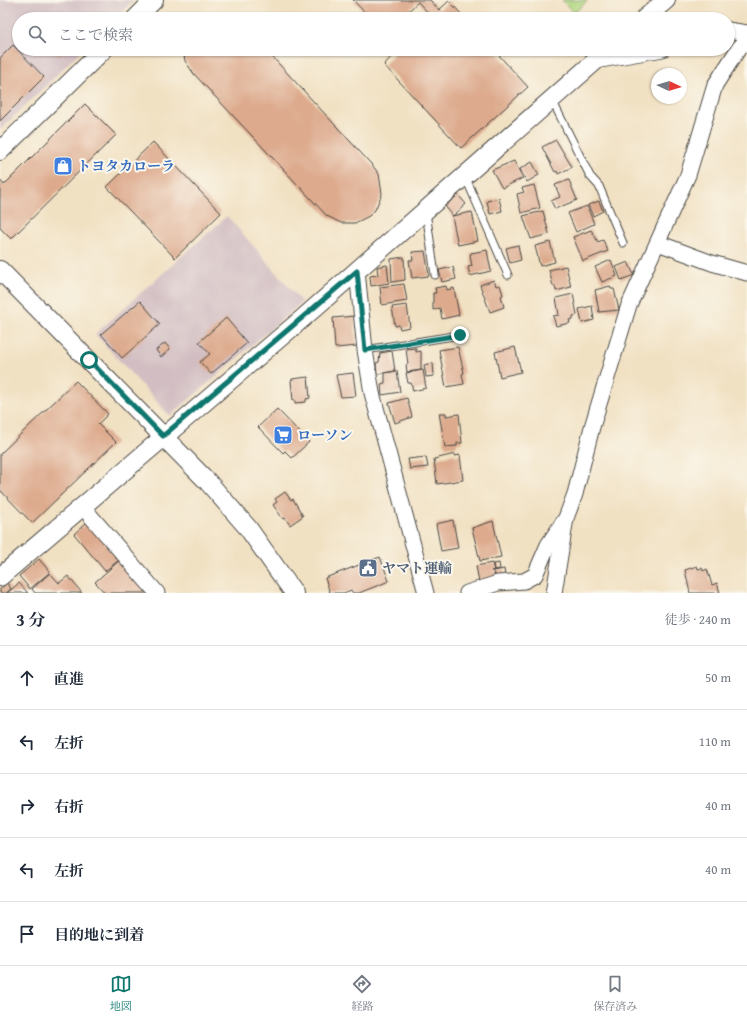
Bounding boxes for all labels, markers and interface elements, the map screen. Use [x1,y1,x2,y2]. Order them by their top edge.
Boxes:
search box [12,12,735,56]
icon: search [26,23,48,45]
text: ここで検索 [58,24,133,45]
north arrow [651,68,687,104]
shop icon: トヨタカローラ [52,155,74,177]
place label: トヨタカローラ [77,156,175,176]
route end [451,326,469,344]
route start [80,351,98,369]
supermarket icon: ローソン [272,424,294,446]
place label: ローソン [297,425,352,445]
public building icon: ヤマト運輸 [357,557,379,579]
place label: ヤマト運輸 [382,558,452,578]
text: 3 分 [16,607,46,632]
text: 徒歩 · 240 m [665,610,731,629]
icon: ahead [16,667,38,689]
text: 直進 [54,668,84,689]
text: 50 m [705,668,731,687]
icon: left [16,731,38,753]
text: 左折 [54,732,84,753]
text: 110 m [699,732,731,751]
icon: right [16,795,38,817]
text: 右折 [54,796,84,817]
text: 40 m [705,796,731,815]
icon: left [16,859,38,881]
text: 左折 [54,860,84,881]
text: 40 m [705,860,731,879]
icon: arrive [16,923,38,945]
text: 目的地に到着 [54,924,144,945]
tab: 地図 [110,973,132,1014]
tab: 経路 [351,973,373,1014]
tab: 保存済み [593,973,637,1014]

